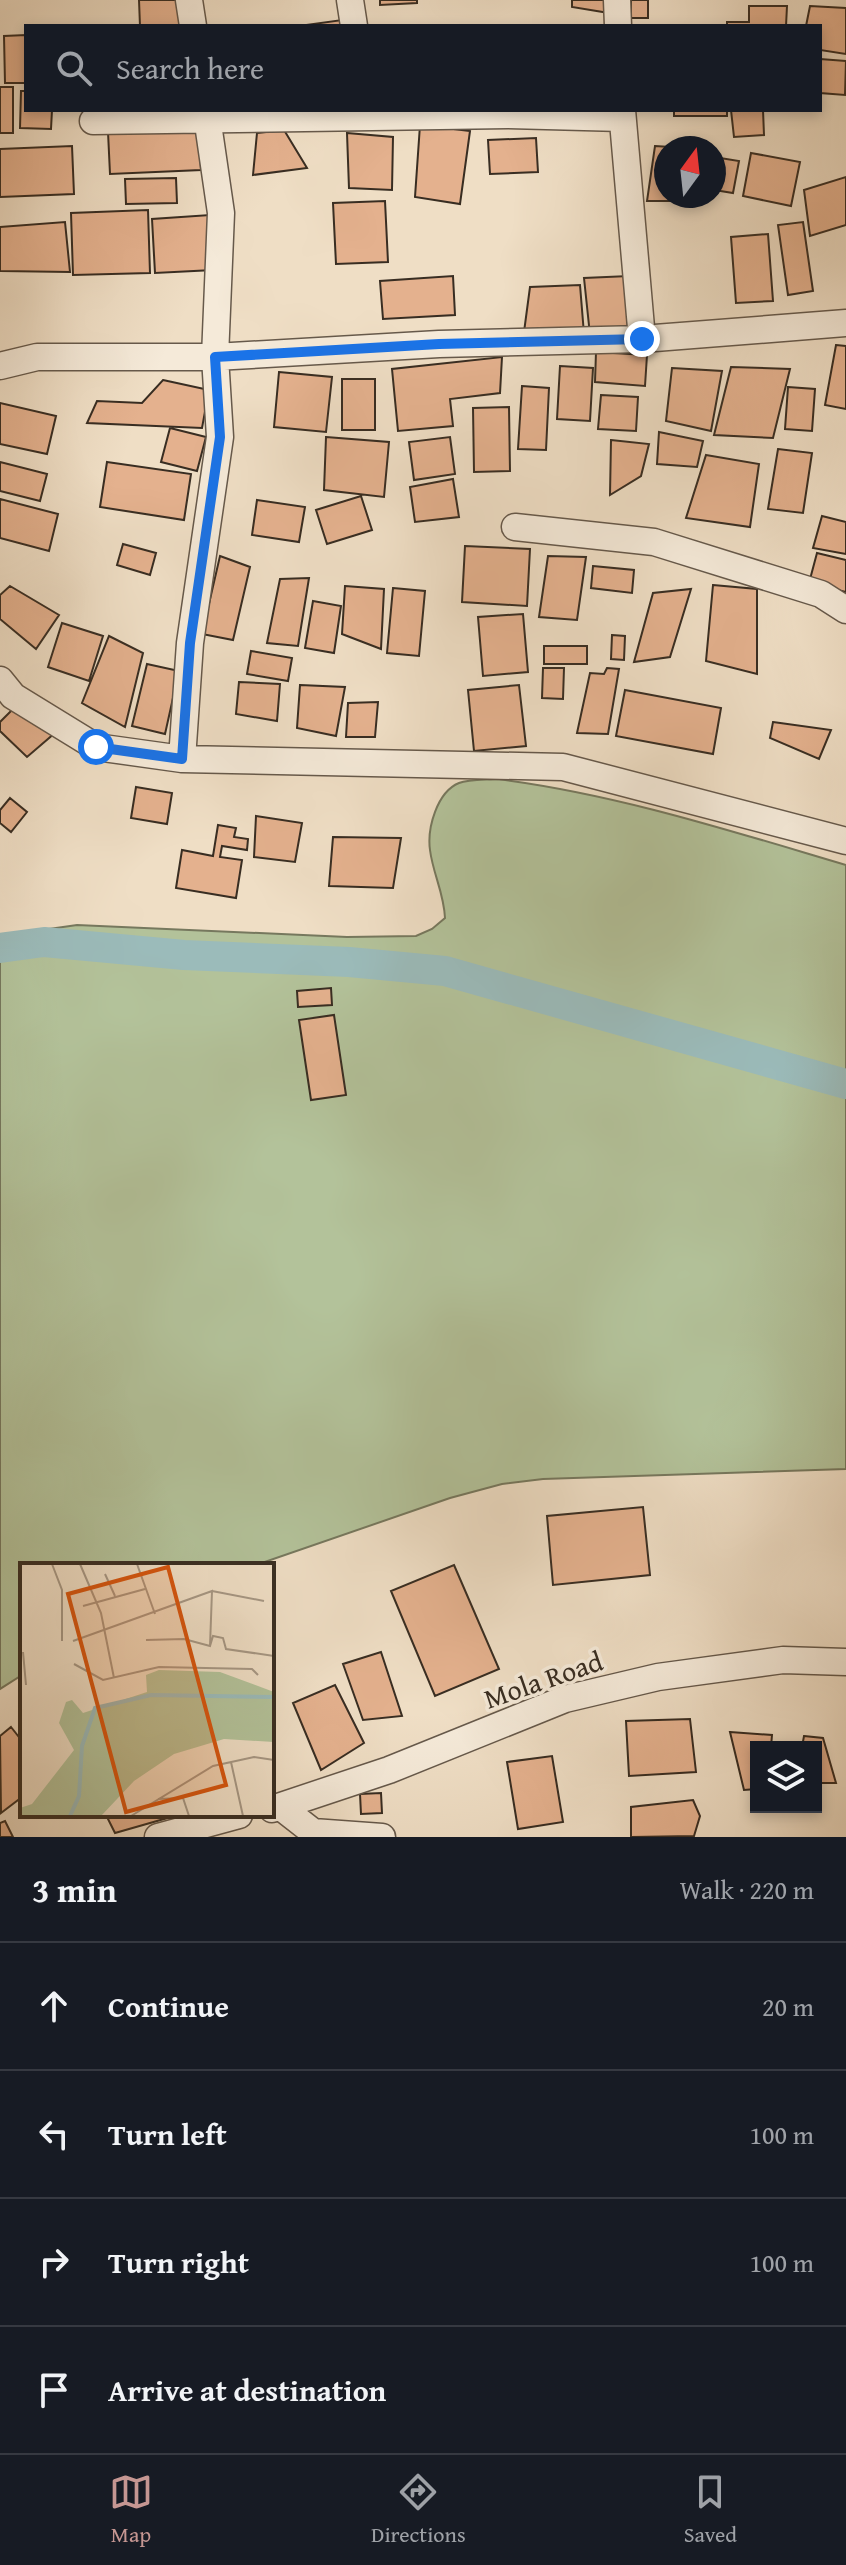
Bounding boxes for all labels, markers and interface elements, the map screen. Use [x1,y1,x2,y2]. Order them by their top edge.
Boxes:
search box [24,24,822,112]
icon: search [52,46,96,90]
text: Search here [116,46,264,90]
north arrow [654,136,726,208]
route end [624,321,660,357]
route start [78,729,114,765]
inset map [20,1563,274,1817]
street label: Mola Road [478,1640,608,1718]
map controls [750,1741,822,1813]
button: layers [750,1741,822,1813]
text: 3 min [32,1865,117,1914]
text: Walk · 220 m [680,1870,814,1909]
icon: ahead [32,1984,76,2028]
text: Continue [108,1984,229,2028]
text: 20 m [762,1987,814,2026]
icon: left [32,2112,76,2156]
text: Turn left [108,2112,227,2156]
text: 100 m [749,2115,814,2154]
icon: right [32,2240,76,2284]
text: Turn right [108,2240,249,2284]
text: 100 m [749,2243,814,2282]
icon: arrive [32,2368,76,2412]
text: Arrive at destination [108,2368,386,2412]
tab: Map [109,2470,153,2550]
tab: Directions [371,2470,466,2550]
tab: Saved [684,2470,737,2550]

